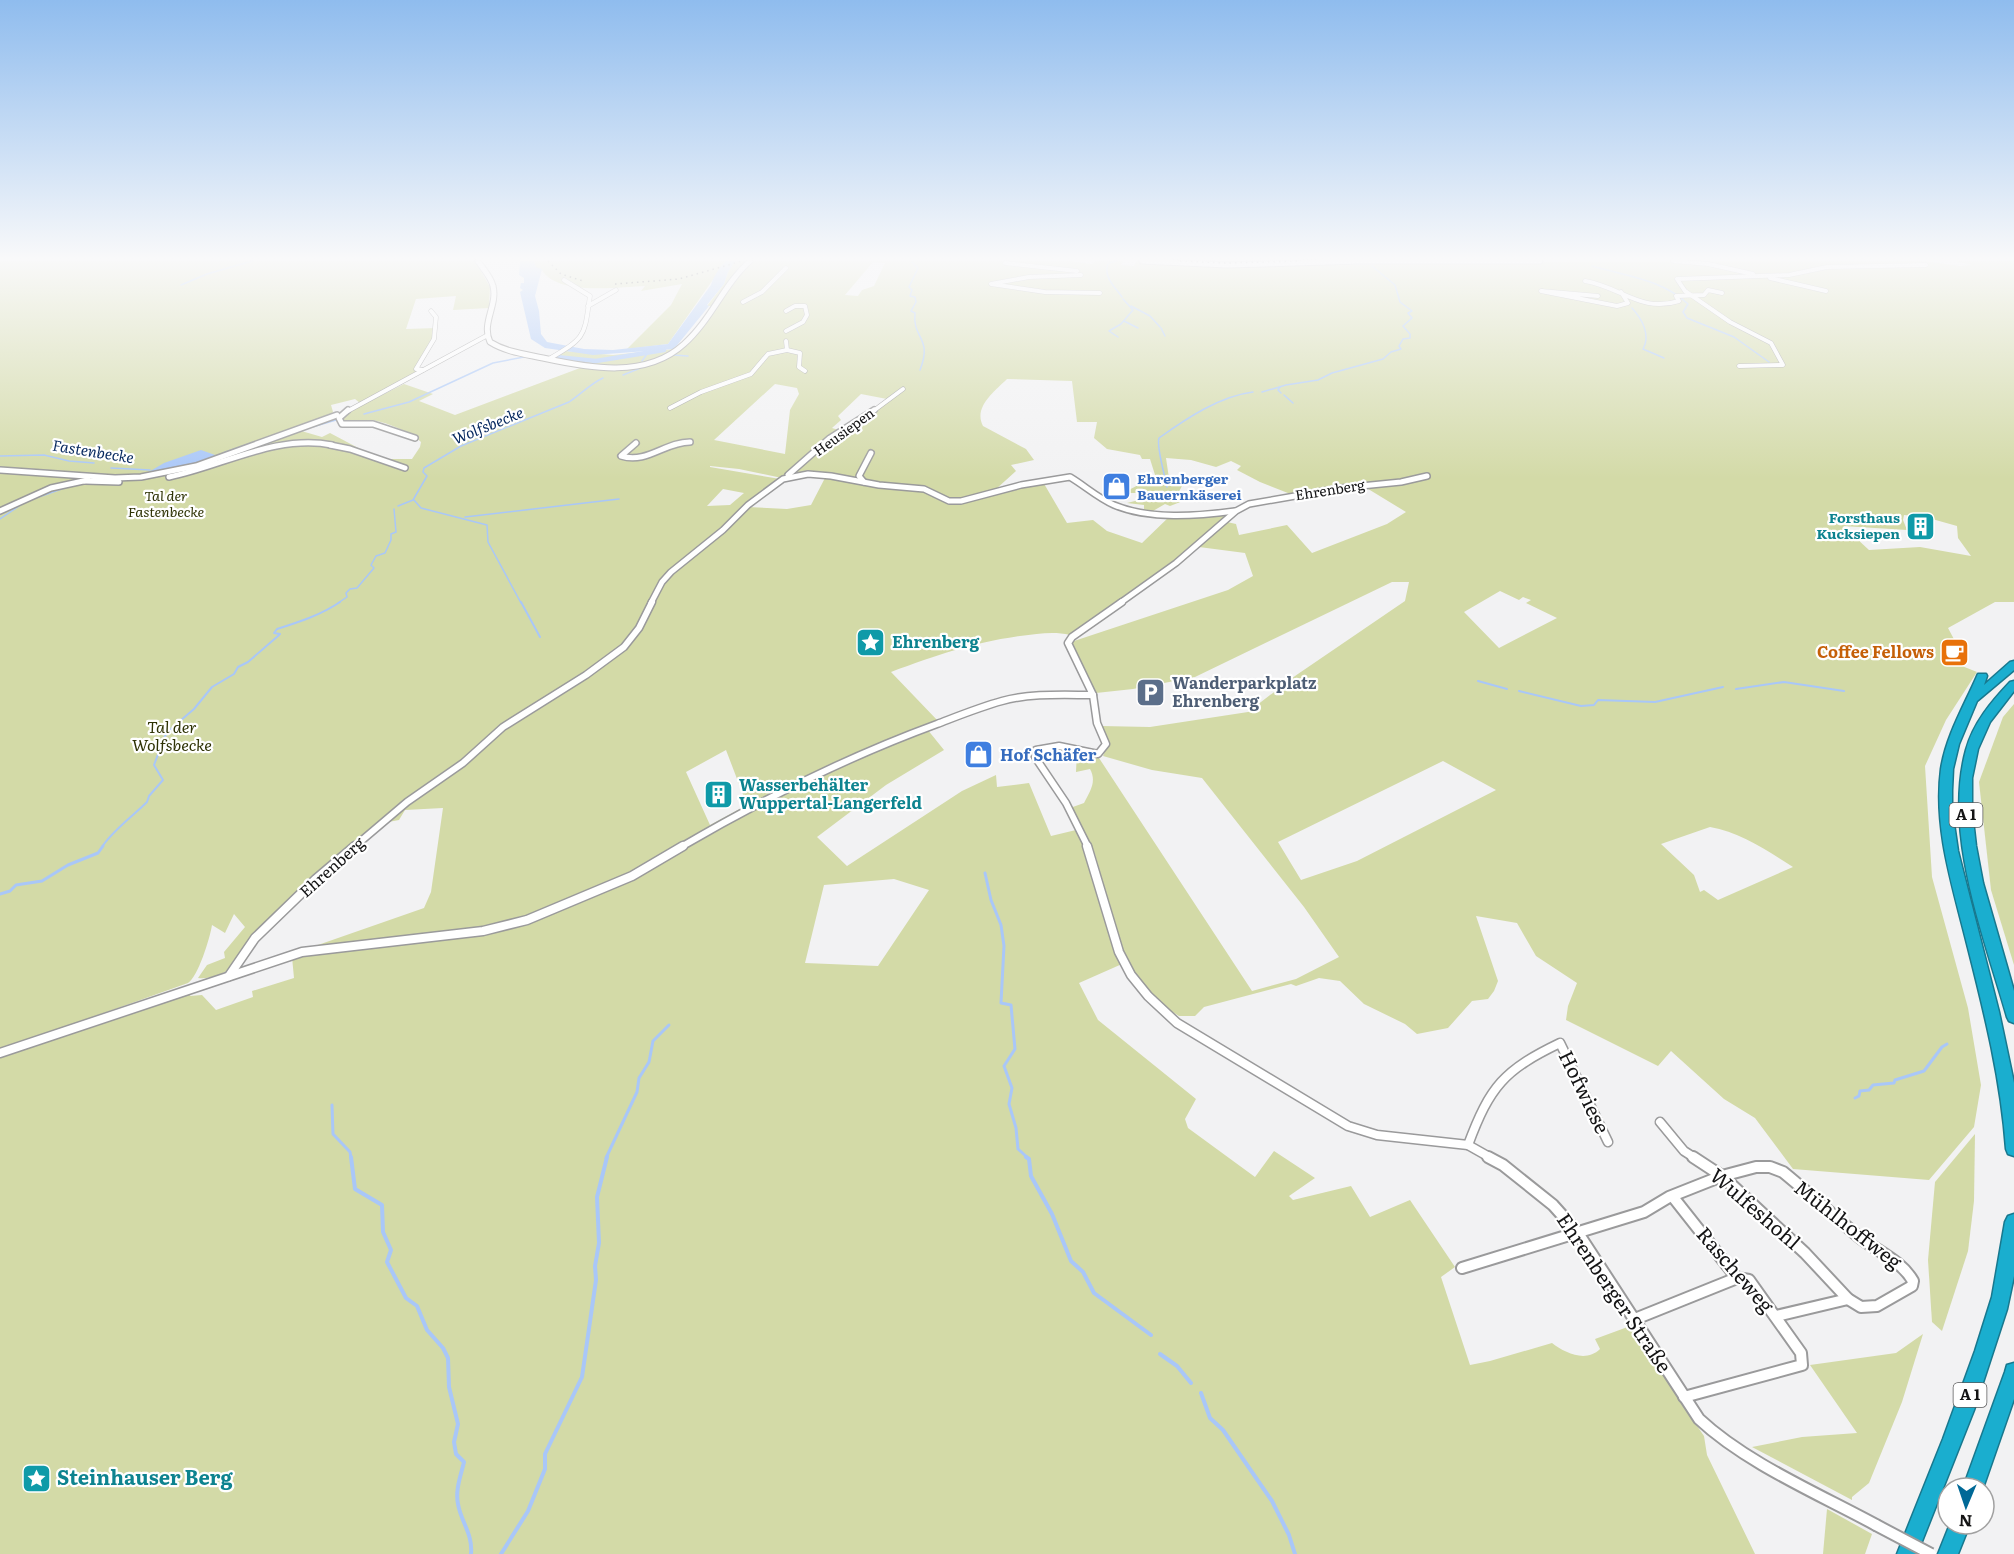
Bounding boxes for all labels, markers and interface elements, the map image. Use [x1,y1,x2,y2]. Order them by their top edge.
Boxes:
water label: Wolfsbecke [448,400,527,449]
street label: Heusiepen [809,402,878,460]
water label: Fastenbecke [51,433,136,468]
place label: Ehrenberger Bauernkäserei [1137,468,1242,504]
shop icon: Ehrenberger Bauernkäserei [1100,471,1132,503]
street label: Ehrenberg [1293,474,1366,504]
park label: Tal der Fastenbecke [128,485,205,521]
place label: Forsthaus Kucksiepen [1817,507,1900,543]
building icon: Forsthaus Kucksiepen [1905,510,1937,542]
place icon: Ehrenberg [855,626,887,658]
place label: Ehrenberg [892,629,980,653]
cafe icon: Coffee Fellows [1939,636,1971,668]
place label: Coffee Fellows [1817,639,1934,663]
place label: Wanderparkplatz Ehrenberg [1172,670,1317,712]
parking icon: Wanderparkplatz Ehrenberg [1135,676,1167,708]
park label: Tal der Wolfsbecke [132,714,212,756]
shop icon: Hof Schäfer [963,739,995,771]
place label: Hof Schäfer [1000,742,1097,766]
place label: Wasserbehälter Wuppertal-Langerfeld [739,772,922,814]
building icon: Wasserbehälter Wuppertal-Langerfeld [702,778,734,810]
road number: A 1 [1950,803,1982,827]
street label: Ehrenberg [293,830,369,902]
street label: Hofwiese [1553,1044,1619,1138]
street label: Wulfeshohl [1704,1160,1808,1256]
street label: Mühlhoffweg [1789,1172,1910,1276]
street label: Ehrenberger Straße [1551,1206,1681,1378]
street label: Rascheweg [1691,1219,1783,1319]
road number: A 1 [1954,1383,1986,1407]
place label: Steinhauser Berg [57,1461,233,1491]
place icon: Steinhauser Berg [20,1462,52,1494]
north arrow [1936,1476,1996,1536]
text: N [1958,1510,1973,1534]

